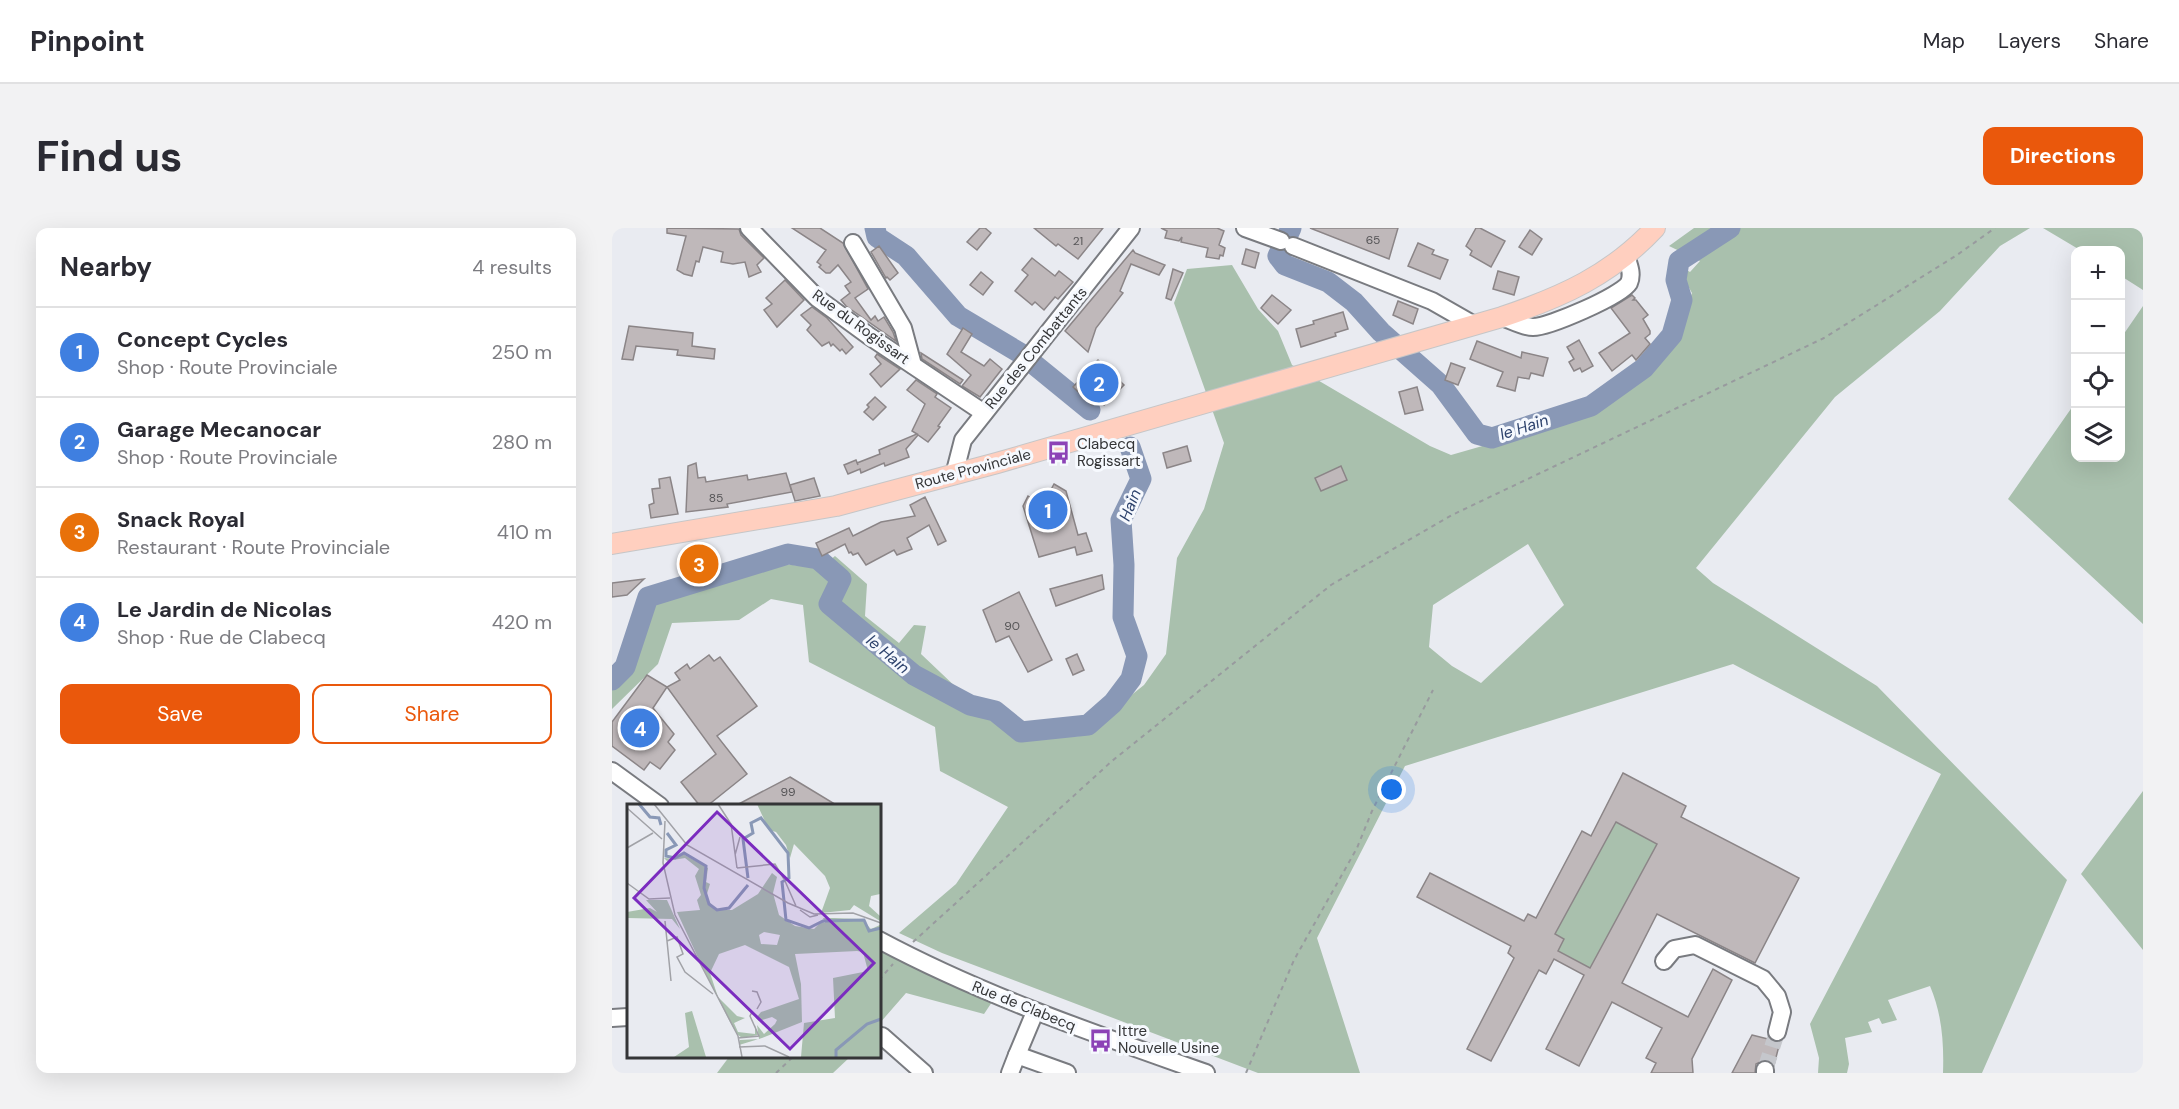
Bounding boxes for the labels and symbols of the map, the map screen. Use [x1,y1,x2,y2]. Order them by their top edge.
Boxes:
house number: 65 [1366,232,1380,248]
house number: 21 [1073,233,1083,249]
street label: Rue des Combattants [980,283,1092,413]
street label: Rue du Rogissart [808,285,914,369]
pin: 2 [1080,360,1118,406]
water label: le Hain [1497,409,1551,445]
place label: Clabecq Rogissart [1077,434,1141,471]
bus stop icon: Clabecq Rogissart [1046,440,1072,466]
street label: Route Provinciale [913,444,1033,494]
water label: Hain [1114,486,1146,524]
pin: 1 [1028,488,1068,532]
house number: 85 [709,490,723,506]
pin: 3 [680,542,718,586]
house number: 90 [1004,618,1020,634]
water label: le Hain [862,630,914,678]
pin: 4 [621,706,660,750]
your location [1377,775,1406,804]
house number: 99 [780,784,796,800]
inset map [627,804,880,1058]
street label: Rue de Clabecq [969,976,1079,1036]
place label: Ittre Nouvelle Usine [1118,1021,1219,1058]
bus stop icon: Ittre Nouvelle Usine [1087,1027,1113,1053]

